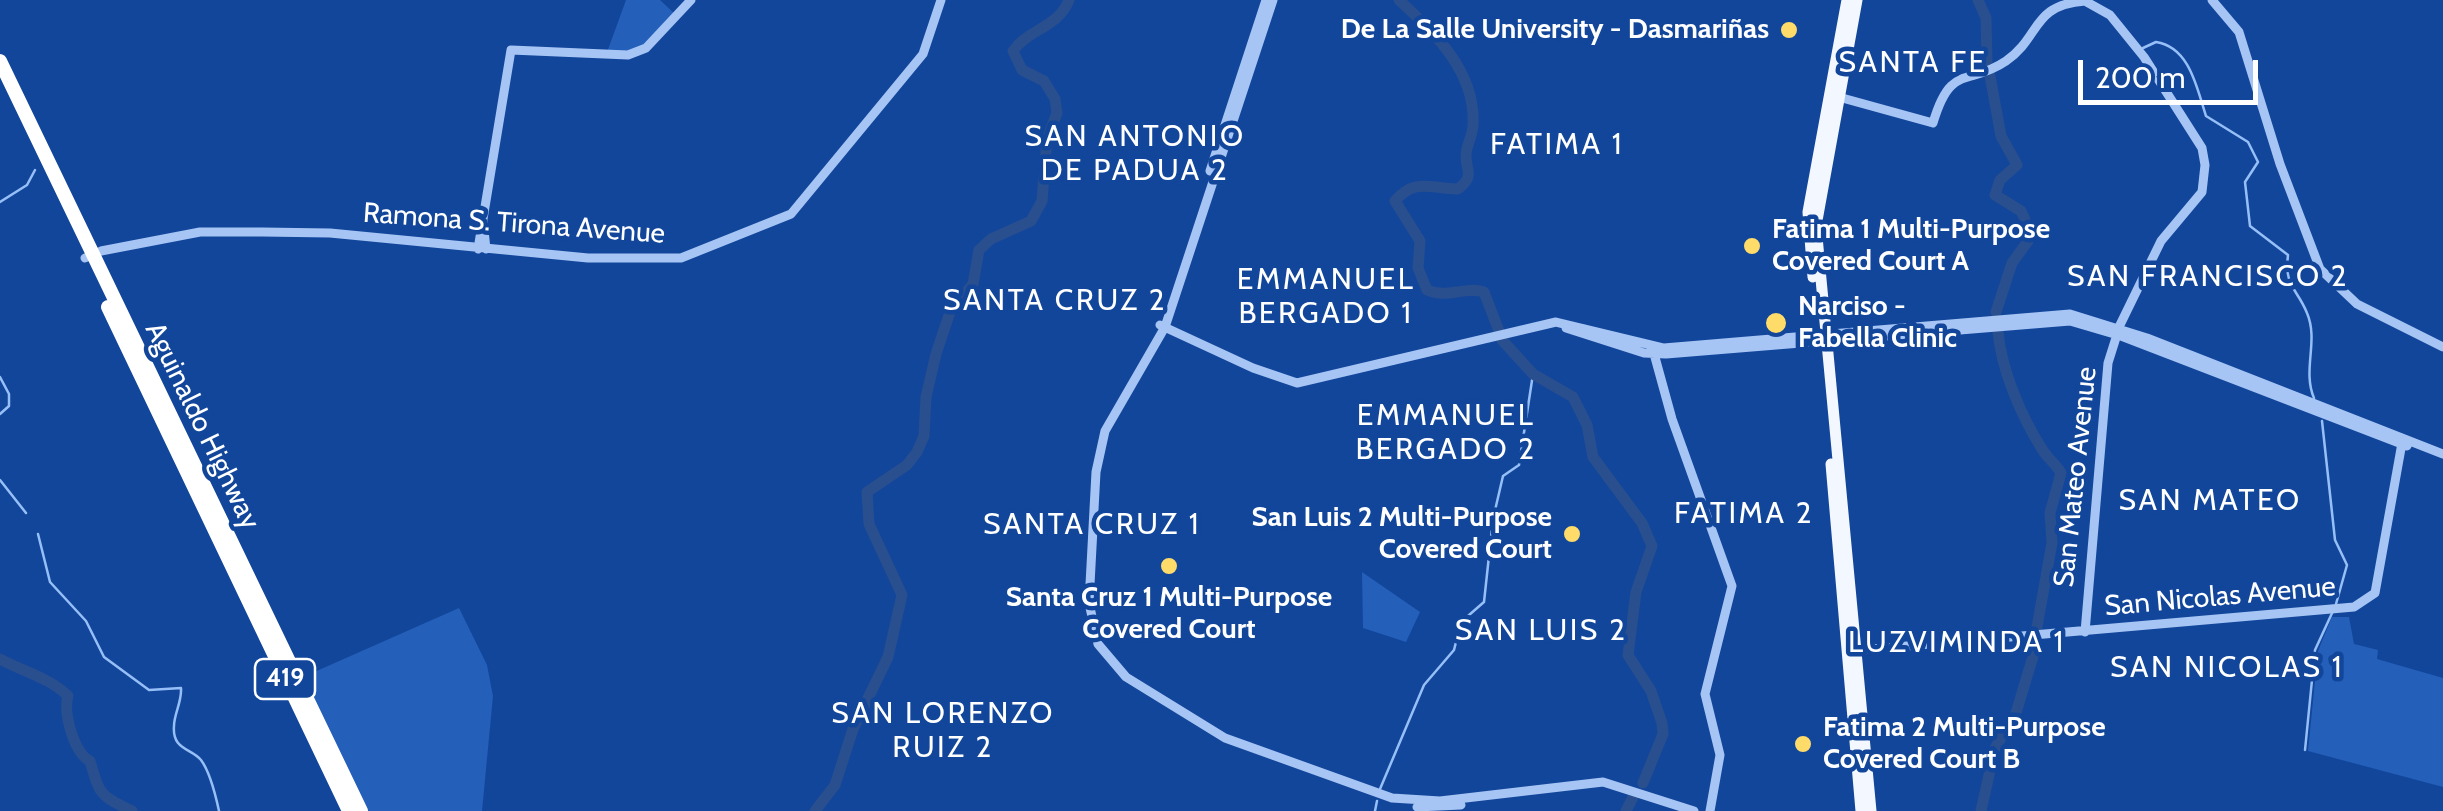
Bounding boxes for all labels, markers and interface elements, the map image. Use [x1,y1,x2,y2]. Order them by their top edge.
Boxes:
place label: De La Salle University - Dasmariñas [1341,13,1769,47]
marker: De La Salle University - Dasmariñas [1778,19,1800,41]
scale bar [2083,40,2263,102]
district label: SANTA FE [1838,45,1988,81]
text: 200 m [2095,59,2186,96]
district label: SAN ANTONIO DE PADUA 2 [1024,119,1246,190]
district label: FATIMA 1 [1490,127,1624,163]
street label: Ramona S. Tirona Avenue [362,197,666,251]
place label: Fatima 1 Multi-Purpose Covered Court A [1772,213,2050,279]
marker: Fatima 1 Multi-Purpose Covered Court A [1741,235,1763,257]
district label: SAN FRANCISCO 2 [2067,259,2349,295]
district label: EMMANUEL BERGADO 1 [1237,262,1415,332]
district label: SANTA CRUZ 2 [943,283,1167,319]
place label: Narciso - Fabella Clinic [1798,290,1957,356]
marker: Narciso - Fabella Clinic [1763,310,1789,336]
street label: Aguinaldo Highway [137,317,267,535]
street label: San Mateo Avenue [2048,365,2104,589]
district label: EMMANUEL BERGADO 2 [1355,398,1537,468]
district label: SAN MATEO [2119,483,2301,519]
district label: FATIMA 2 [1674,496,1814,532]
place label: San Luis 2 Multi-Purpose Covered Court [1252,501,1552,567]
district label: SANTA CRUZ 1 [983,507,1201,543]
marker: San Luis 2 Multi-Purpose Covered Court [1561,523,1583,545]
marker: Santa Cruz 1 Multi-Purpose Covered Court [1158,555,1180,577]
street label: San Nicolas Avenue [2103,570,2337,624]
place label: Santa Cruz 1 Multi-Purpose Covered Court [1006,581,1332,647]
district label: SAN LUIS 2 [1455,613,1627,649]
district label: LUZVIMINDA 1 [1848,625,2066,661]
district label: SAN NICOLAS 1 [2110,650,2344,686]
road number: 419 [255,659,315,699]
district label: SAN LORENZO RUIZ 2 [831,696,1055,766]
place label: Fatima 2 Multi-Purpose Covered Court B [1823,711,2106,777]
marker: Fatima 2 Multi-Purpose Covered Court B [1792,733,1814,755]

